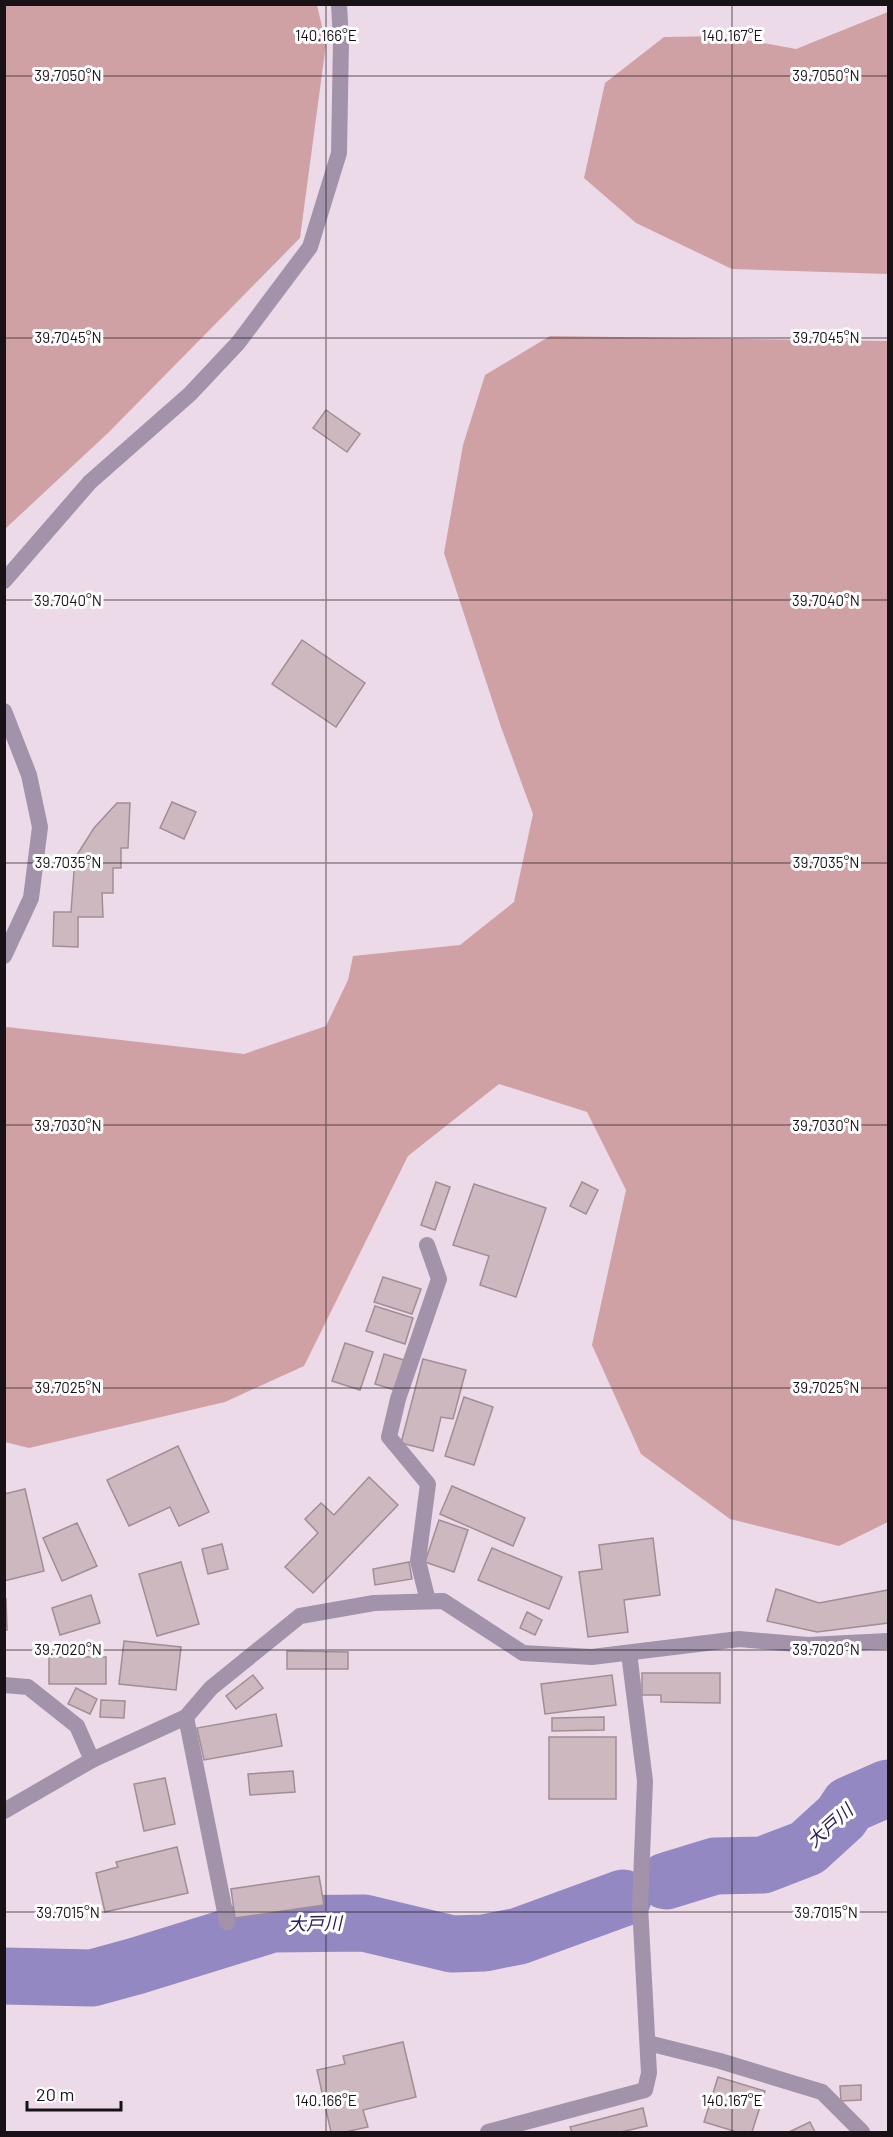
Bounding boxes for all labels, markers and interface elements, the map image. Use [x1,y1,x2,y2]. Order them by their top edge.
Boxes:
text: 140.166°E [295,26,357,44]
text: 140.167°E [701,26,763,44]
text: 39.7050°N [34,66,102,84]
text: 39.7050°N [792,66,860,84]
text: 39.7045°N [34,328,102,346]
text: 39.7045°N [792,328,860,346]
text: 39.7040°N [34,591,102,609]
text: 39.7040°N [792,591,860,609]
text: 39.7035°N [35,853,101,871]
text: 39.7035°N [793,853,859,871]
text: 39.7030°N [34,1116,102,1134]
text: 39.7030°N [792,1116,860,1134]
text: 39.7025°N [35,1378,101,1396]
text: 39.7025°N [793,1378,859,1396]
text: 39.7020°N [34,1640,102,1658]
text: 39.7020°N [792,1640,860,1658]
water label: 大戸川 [802,1798,858,1851]
text: 39.7015°N [36,1903,100,1921]
text: 39.7015°N [794,1903,858,1921]
water label: 大戸川 [288,1911,344,1934]
scale bar [27,2074,122,2112]
text: 20 m [36,2083,74,2105]
text: 140.166°E [295,2091,357,2109]
text: 140.167°E [701,2091,763,2109]

